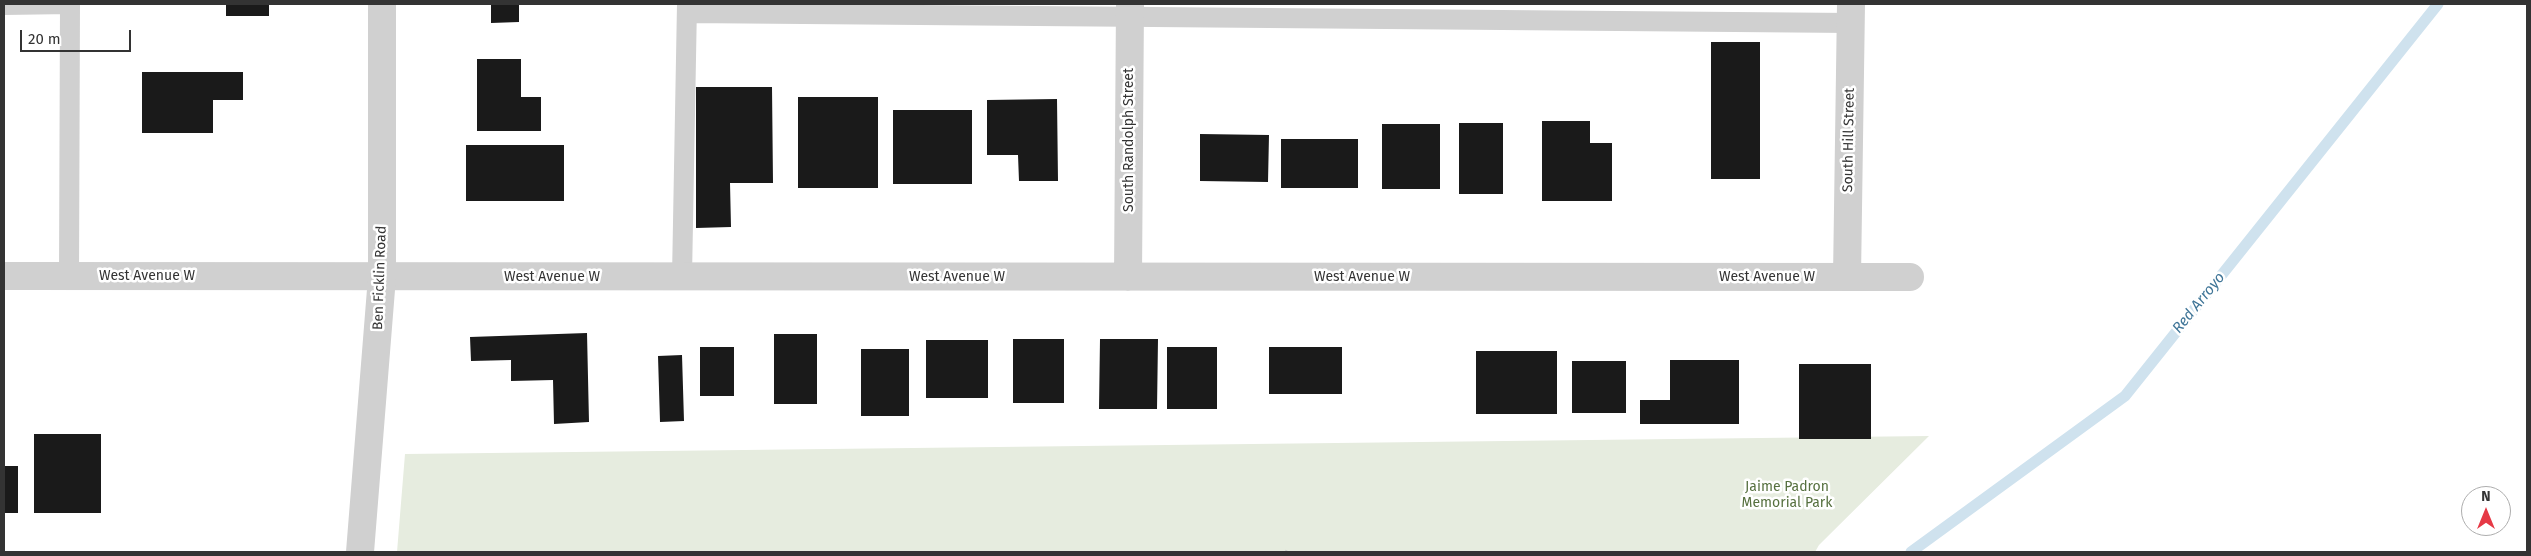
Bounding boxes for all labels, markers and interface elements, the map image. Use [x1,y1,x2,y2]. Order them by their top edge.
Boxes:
scale bar [22,20,134,52]
text: 20 m [28,30,61,48]
street label: South Randolph Street [1121,68,1137,212]
street label: South Hill Street [1840,88,1858,192]
street label: Ben Ficklin Road [370,225,390,331]
street label: West Avenue W [99,268,195,284]
street label: West Avenue W [504,269,600,285]
street label: West Avenue W [909,269,1005,285]
street label: West Avenue W [1314,269,1410,285]
street label: West Avenue W [1719,269,1815,285]
water label: Red Arroyo [2169,269,2229,337]
park label: Jaime Padron Memorial Park [1742,479,1832,512]
north arrow [2461,486,2511,536]
text: N [2481,488,2491,505]

